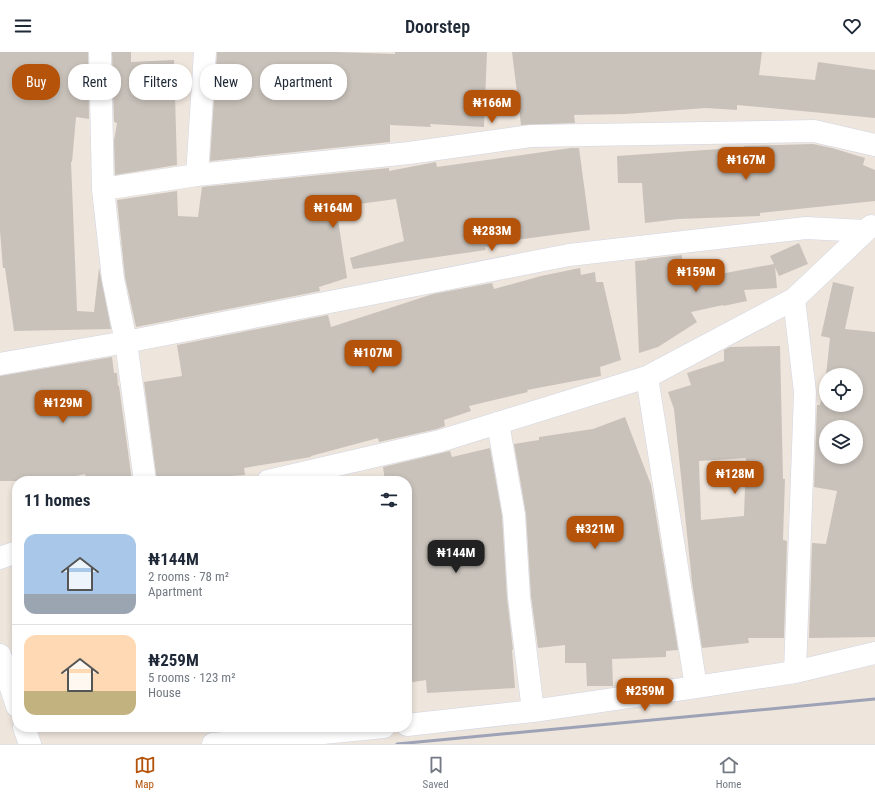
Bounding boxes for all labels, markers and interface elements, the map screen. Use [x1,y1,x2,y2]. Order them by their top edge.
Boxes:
icon: menu [12,15,34,37]
icon: heart [841,15,863,37]
text: Doorstep [405,16,470,37]
chip: Buy [12,64,60,100]
chip: Rent [68,64,121,100]
chip: Filters [129,64,192,100]
chip: New [200,64,252,100]
chip: Apartment [260,64,347,100]
pin: ₦166M [464,90,520,124]
text: ₦166M [473,95,511,110]
pin: ₦167M [718,147,774,181]
text: ₦167M [727,152,765,167]
pin: ₦164M [305,195,361,229]
text: ₦164M [314,200,352,215]
pin: ₦283M [464,218,520,252]
text: ₦283M [473,223,511,238]
pin: ₦159M [668,259,724,293]
text: ₦159M [677,264,715,279]
pin: ₦107M [345,340,401,374]
text: ₦107M [354,345,392,360]
map controls [819,368,863,464]
button: locate [819,368,863,412]
pin: ₦129M [35,390,91,424]
text: ₦129M [44,395,82,410]
button: layers [819,420,863,464]
pin: ₦128M [707,461,763,495]
text: ₦128M [716,466,754,481]
icon: filters [378,489,400,511]
text: 11 homes [24,490,90,510]
pin: ₦321M [567,516,623,550]
text: ₦321M [576,521,614,536]
pin: ₦144M [428,540,484,574]
text: ₦144M [437,545,475,560]
text: ₦144M [148,549,199,569]
icon: home [56,550,104,598]
text: 2 rooms · 78 m² [148,569,229,584]
text: Apartment [148,584,202,599]
text: ₦259M [148,650,199,670]
icon: home [56,651,104,699]
text: 5 rooms · 123 m² [148,670,235,685]
pin: ₦259M [617,678,673,712]
text: ₦259M [626,683,664,698]
text: House [148,685,181,700]
tab: Map [134,754,156,791]
tab: Saved [423,754,449,791]
tab: Home [716,754,741,791]

